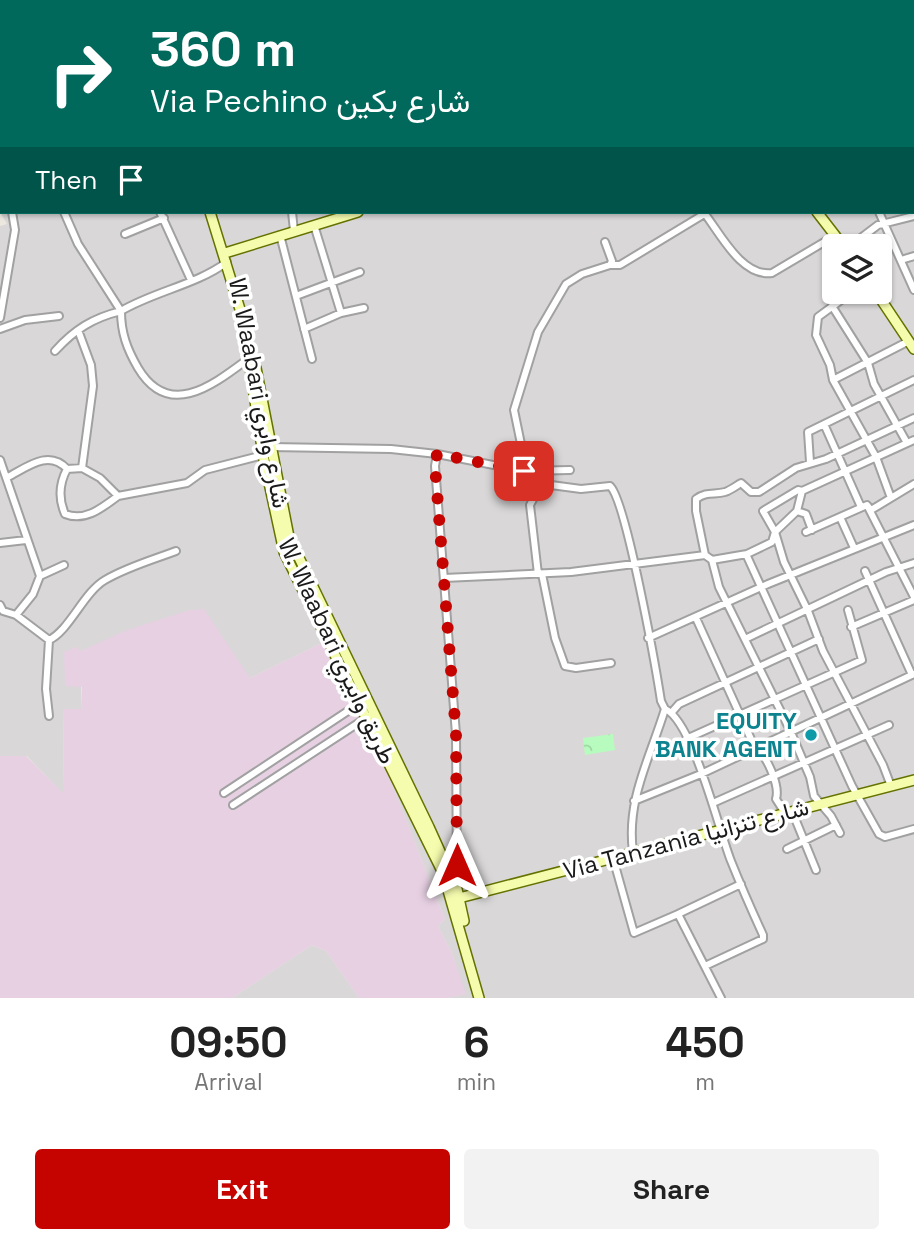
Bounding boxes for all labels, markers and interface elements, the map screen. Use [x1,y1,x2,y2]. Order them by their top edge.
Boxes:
text: 360 m [150,18,296,80]
icon: right [35,28,126,119]
text: Via Pechino شارع بكين [150,81,470,121]
icon: arrive [112,161,150,199]
text: Then [35,163,98,197]
map controls [822,234,892,304]
button: layers [822,234,892,304]
street label: W. Waabari شارع وابري [218,275,297,511]
pin [494,441,554,501]
icon: arrive [505,452,543,490]
street label: W. Waabari طريق وابيري [268,533,403,771]
place label: EQUITY BANK AGENT [655,705,797,764]
marker: EQUITY BANK AGENT [803,727,819,743]
street label: Via Tanzania شارع تنزانيا [560,791,812,887]
position arrow [420,828,494,902]
text: 09:50 [169,1016,287,1069]
text: 6 [463,1016,489,1069]
text: 450 [666,1016,745,1069]
text: Arrival [194,1067,263,1097]
text: min [457,1067,496,1097]
text: m [695,1067,715,1097]
button: Exit [35,1149,450,1229]
button: Share [464,1149,879,1229]

